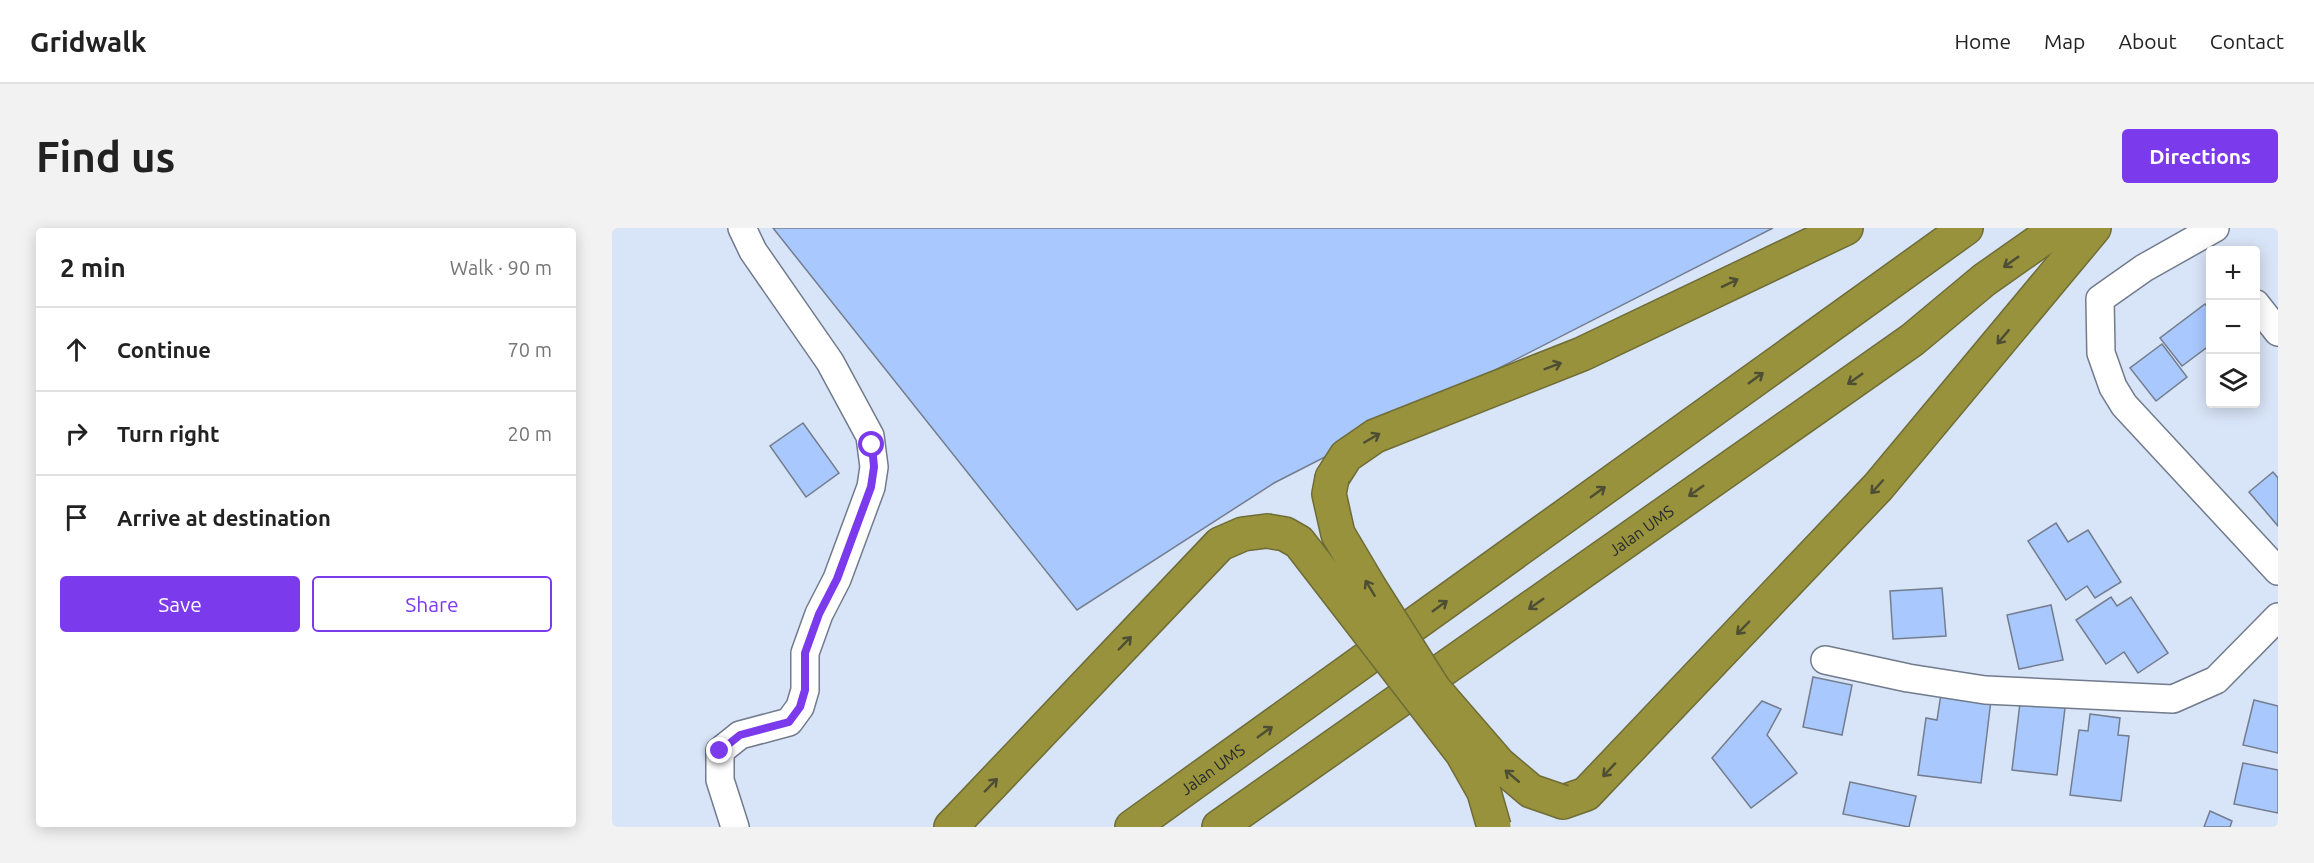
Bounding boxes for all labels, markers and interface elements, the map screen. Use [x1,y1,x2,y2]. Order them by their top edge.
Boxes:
text: Gridwalk [30,26,147,57]
text: Home [1954,29,2011,53]
text: Map [2044,29,2085,53]
text: About [2118,29,2177,53]
text: Contact [2210,29,2284,53]
button: Directions [2122,129,2278,183]
text: Find us [36,133,175,180]
map controls [2206,246,2260,408]
button: + [2206,246,2260,300]
text: 2 min [60,253,126,282]
text: Walk · 90 m [450,256,552,279]
one-way arrow [2003,256,2019,268]
one-way arrow [1721,277,1739,289]
button: − [2206,300,2260,354]
one-way arrow [1996,329,2009,345]
icon: ahead [60,333,93,366]
text: Continue [117,337,211,362]
text: 70 m [508,338,552,361]
button: layers [2206,354,2260,408]
one-way arrow [1543,360,1562,371]
one-way arrow [1748,371,1764,384]
one-way arrow [1848,373,1864,385]
icon: right [60,417,93,450]
text: Turn right [117,421,219,446]
text: 20 m [508,422,552,445]
route start [858,431,884,457]
one-way arrow [1364,432,1381,444]
one-way arrow [1871,479,1885,494]
one-way arrow [1590,485,1606,498]
one-way arrow [1688,485,1704,498]
icon: arrive [60,501,93,534]
street label: Jalan UMS [1605,502,1677,559]
text: Arrive at destination [117,505,331,530]
button: Save [60,576,300,632]
button: Share [312,576,552,632]
one-way arrow [1363,580,1375,597]
one-way arrow [1529,598,1545,610]
one-way arrow [1431,600,1447,612]
one-way arrow [1736,621,1750,636]
one-way arrow [1118,636,1133,651]
one-way arrow [1256,726,1272,738]
route end [706,737,732,763]
street label: Jalan UMS [1177,740,1248,798]
one-way arrow [1602,762,1616,777]
one-way arrow [1504,769,1520,782]
one-way arrow [984,777,998,792]

